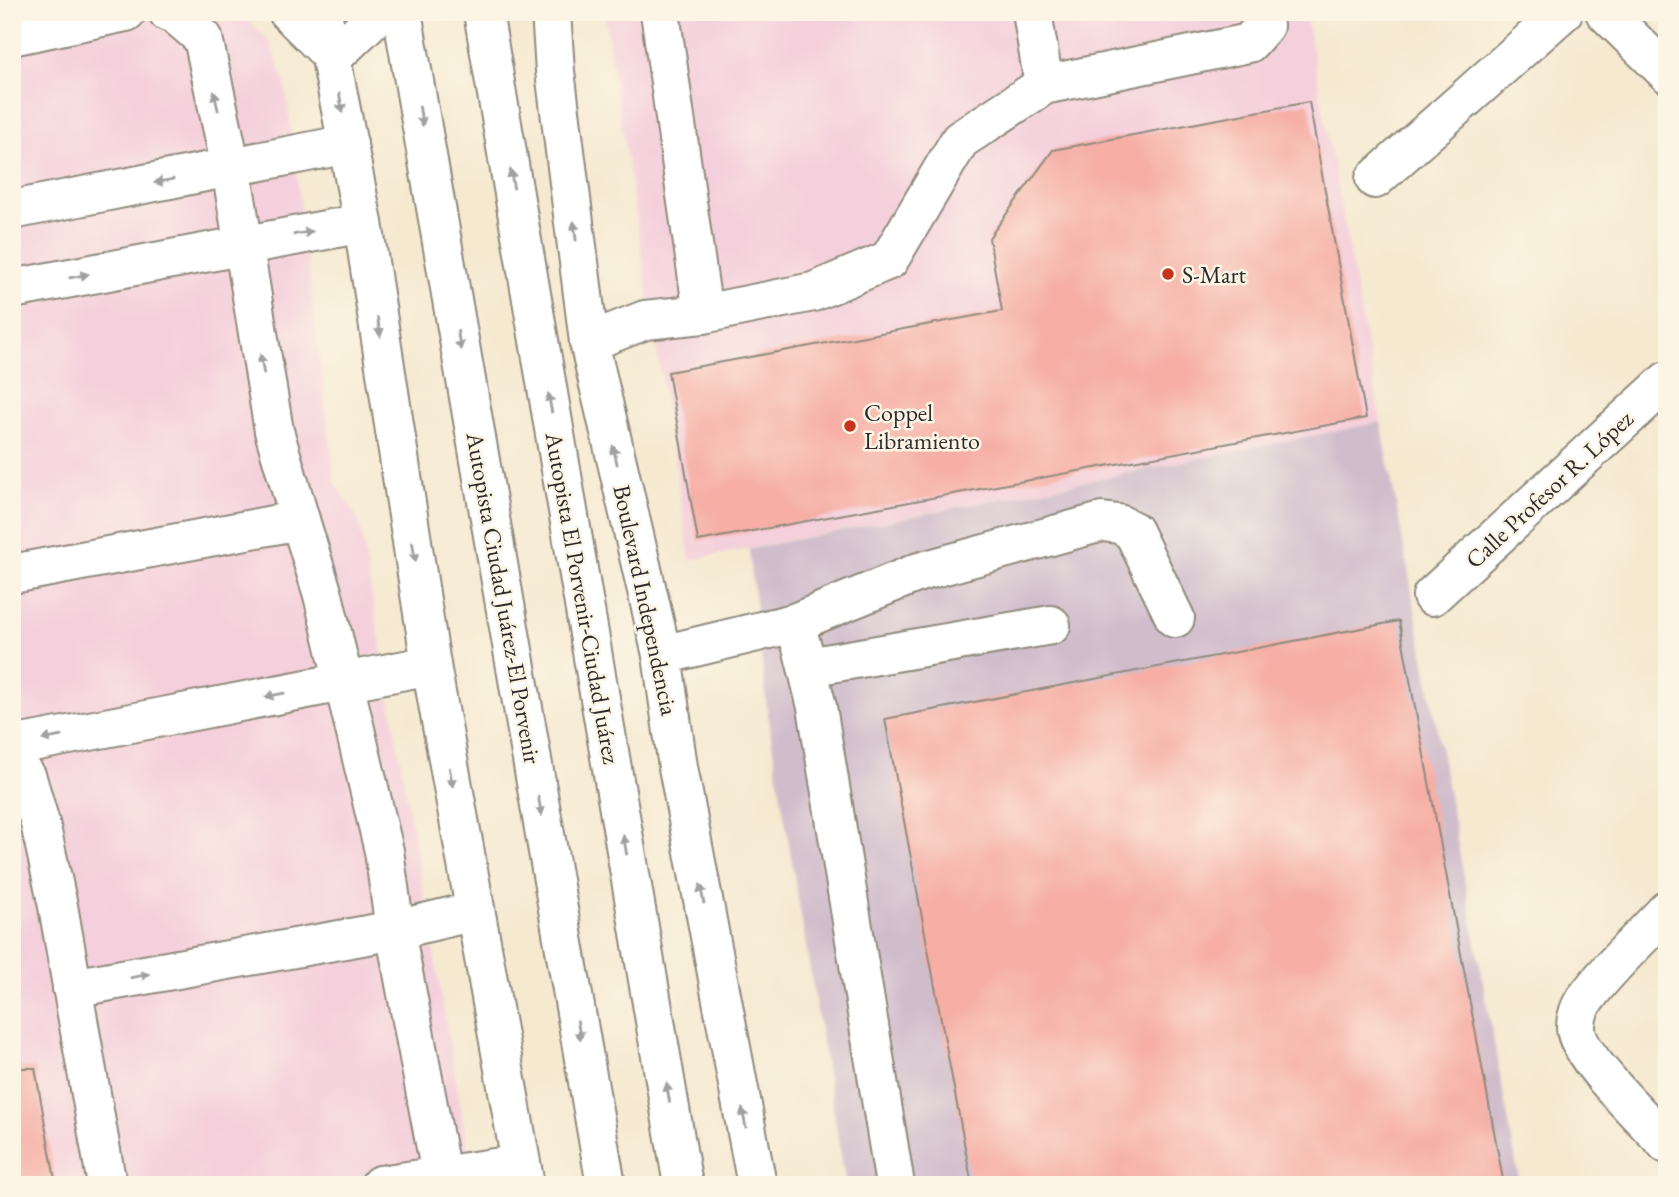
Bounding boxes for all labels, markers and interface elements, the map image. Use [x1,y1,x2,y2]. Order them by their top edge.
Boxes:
one-way arrow [211,90,222,112]
one-way arrow [336,92,347,114]
one-way arrow [415,105,426,127]
one-way arrow [506,168,517,190]
one-way arrow [153,175,175,186]
one-way arrow [570,220,581,242]
one-way arrow [292,227,314,238]
place label: S-Mart [1182,259,1246,290]
marker: S-Mart [1160,266,1176,282]
one-way arrow [68,270,90,281]
one-way arrow [374,317,385,339]
one-way arrow [454,329,465,351]
one-way arrow [256,353,267,375]
one-way arrow [544,392,555,414]
place label: Coppel Libramiento [864,397,980,456]
street label: Calle Profesor R. López [1459,403,1639,575]
marker: Coppel Libramiento [842,418,858,434]
street label: Autopista Ciudad Juárez-El Porvenir [459,429,548,766]
street label: Autopista El Porvenir-Ciudad Juárez [538,429,627,766]
one-way arrow [610,444,621,466]
street label: Boulevard Independencia [606,482,686,718]
one-way arrow [408,541,419,563]
one-way arrow [264,690,286,701]
one-way arrow [41,733,63,744]
one-way arrow [446,766,457,788]
one-way arrow [535,795,546,817]
one-way arrow [620,834,631,856]
one-way arrow [696,883,707,905]
one-way arrow [129,970,151,981]
one-way arrow [574,1019,585,1041]
one-way arrow [662,1082,673,1104]
one-way arrow [739,1107,750,1129]

